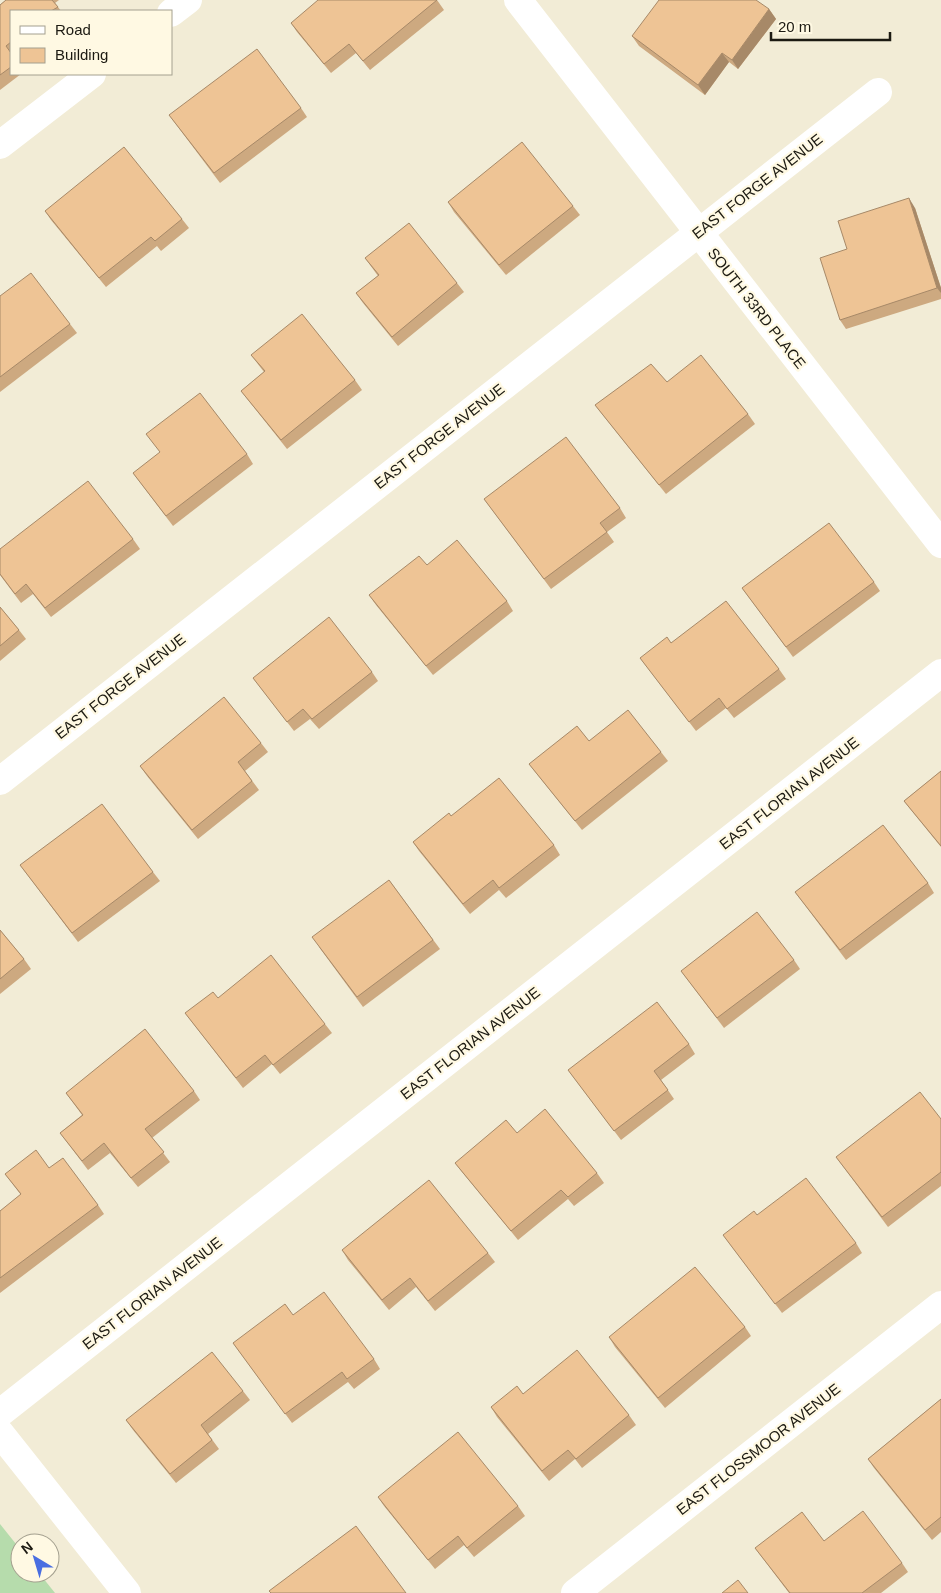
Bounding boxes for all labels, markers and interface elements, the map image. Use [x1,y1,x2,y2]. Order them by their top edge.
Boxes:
legend [10,10,172,75]
scale bar [771,10,890,42]
text: 20 m [778,18,811,35]
text: Road [55,21,91,38]
text: Building [55,46,108,63]
street label: EAST FORGE AVENUE [689,130,825,242]
street label: SOUTH 33RD PLACE [705,244,809,372]
street label: EAST FORGE AVENUE [371,380,507,492]
street label: EAST FORGE AVENUE [52,630,188,742]
street label: EAST FLORIAN AVENUE [716,733,862,853]
street label: EAST FLORIAN AVENUE [397,983,543,1103]
street label: EAST FLORIAN AVENUE [79,1233,225,1353]
street label: EAST FLOSSMOOR AVENUE [673,1380,843,1518]
north arrow [10,1533,60,1583]
text: N [18,1538,36,1557]

